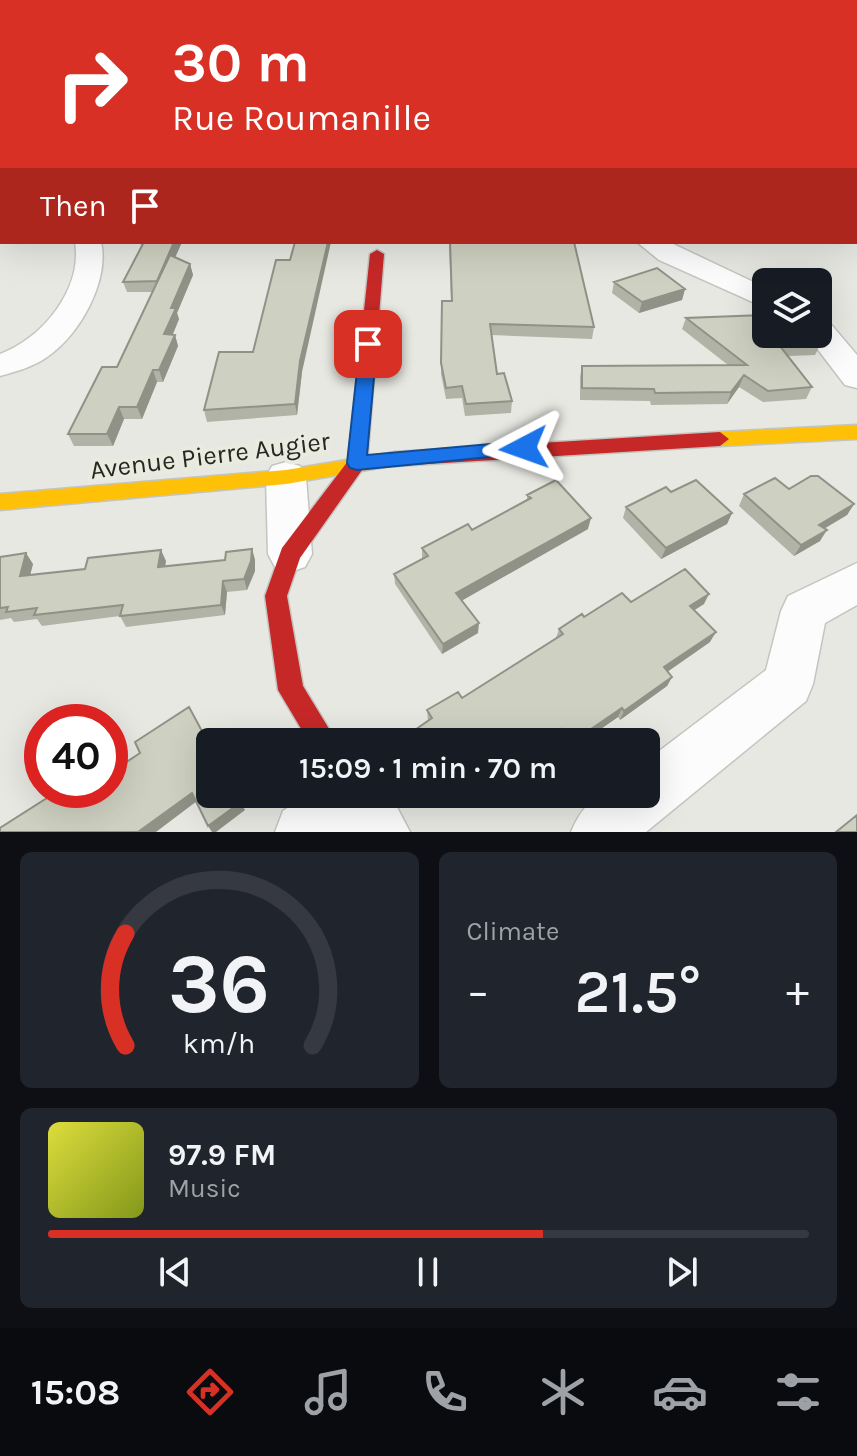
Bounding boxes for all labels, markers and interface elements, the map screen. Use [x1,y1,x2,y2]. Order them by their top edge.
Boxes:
text: 30 m [172,30,310,95]
icon: right [40,32,144,136]
text: Rue Roumanille [172,97,431,139]
icon: arrive [123,184,167,228]
text: Then [40,188,107,224]
map controls [752,268,832,348]
button: layers [752,268,832,348]
pin [334,310,402,378]
icon: arrive [346,322,390,366]
position arrow [482,406,566,490]
street label: Avenue Pierre Augier [88,425,332,486]
speed limit sign: 40 [24,704,128,808]
text: 15:09 · 1 min · 70 m [299,750,557,786]
text: Climate [467,916,559,947]
text: 36 [168,936,270,1033]
text: 21.5° [575,957,701,1027]
text: − [467,966,490,1017]
text: + [786,966,809,1017]
text: km/h [183,1027,255,1060]
text: 97.9 FM [168,1137,276,1173]
text: Music [168,1173,241,1204]
icon: previous [153,1250,197,1294]
icon: pause [406,1250,450,1294]
icon: next [660,1250,704,1294]
icon: directions [182,1364,238,1420]
icon: music [300,1364,356,1420]
icon: phone [417,1364,473,1420]
icon: climate [535,1364,591,1420]
icon: car [652,1364,708,1420]
icon: filters [770,1364,826,1420]
text: 15:08 [31,1371,120,1413]

